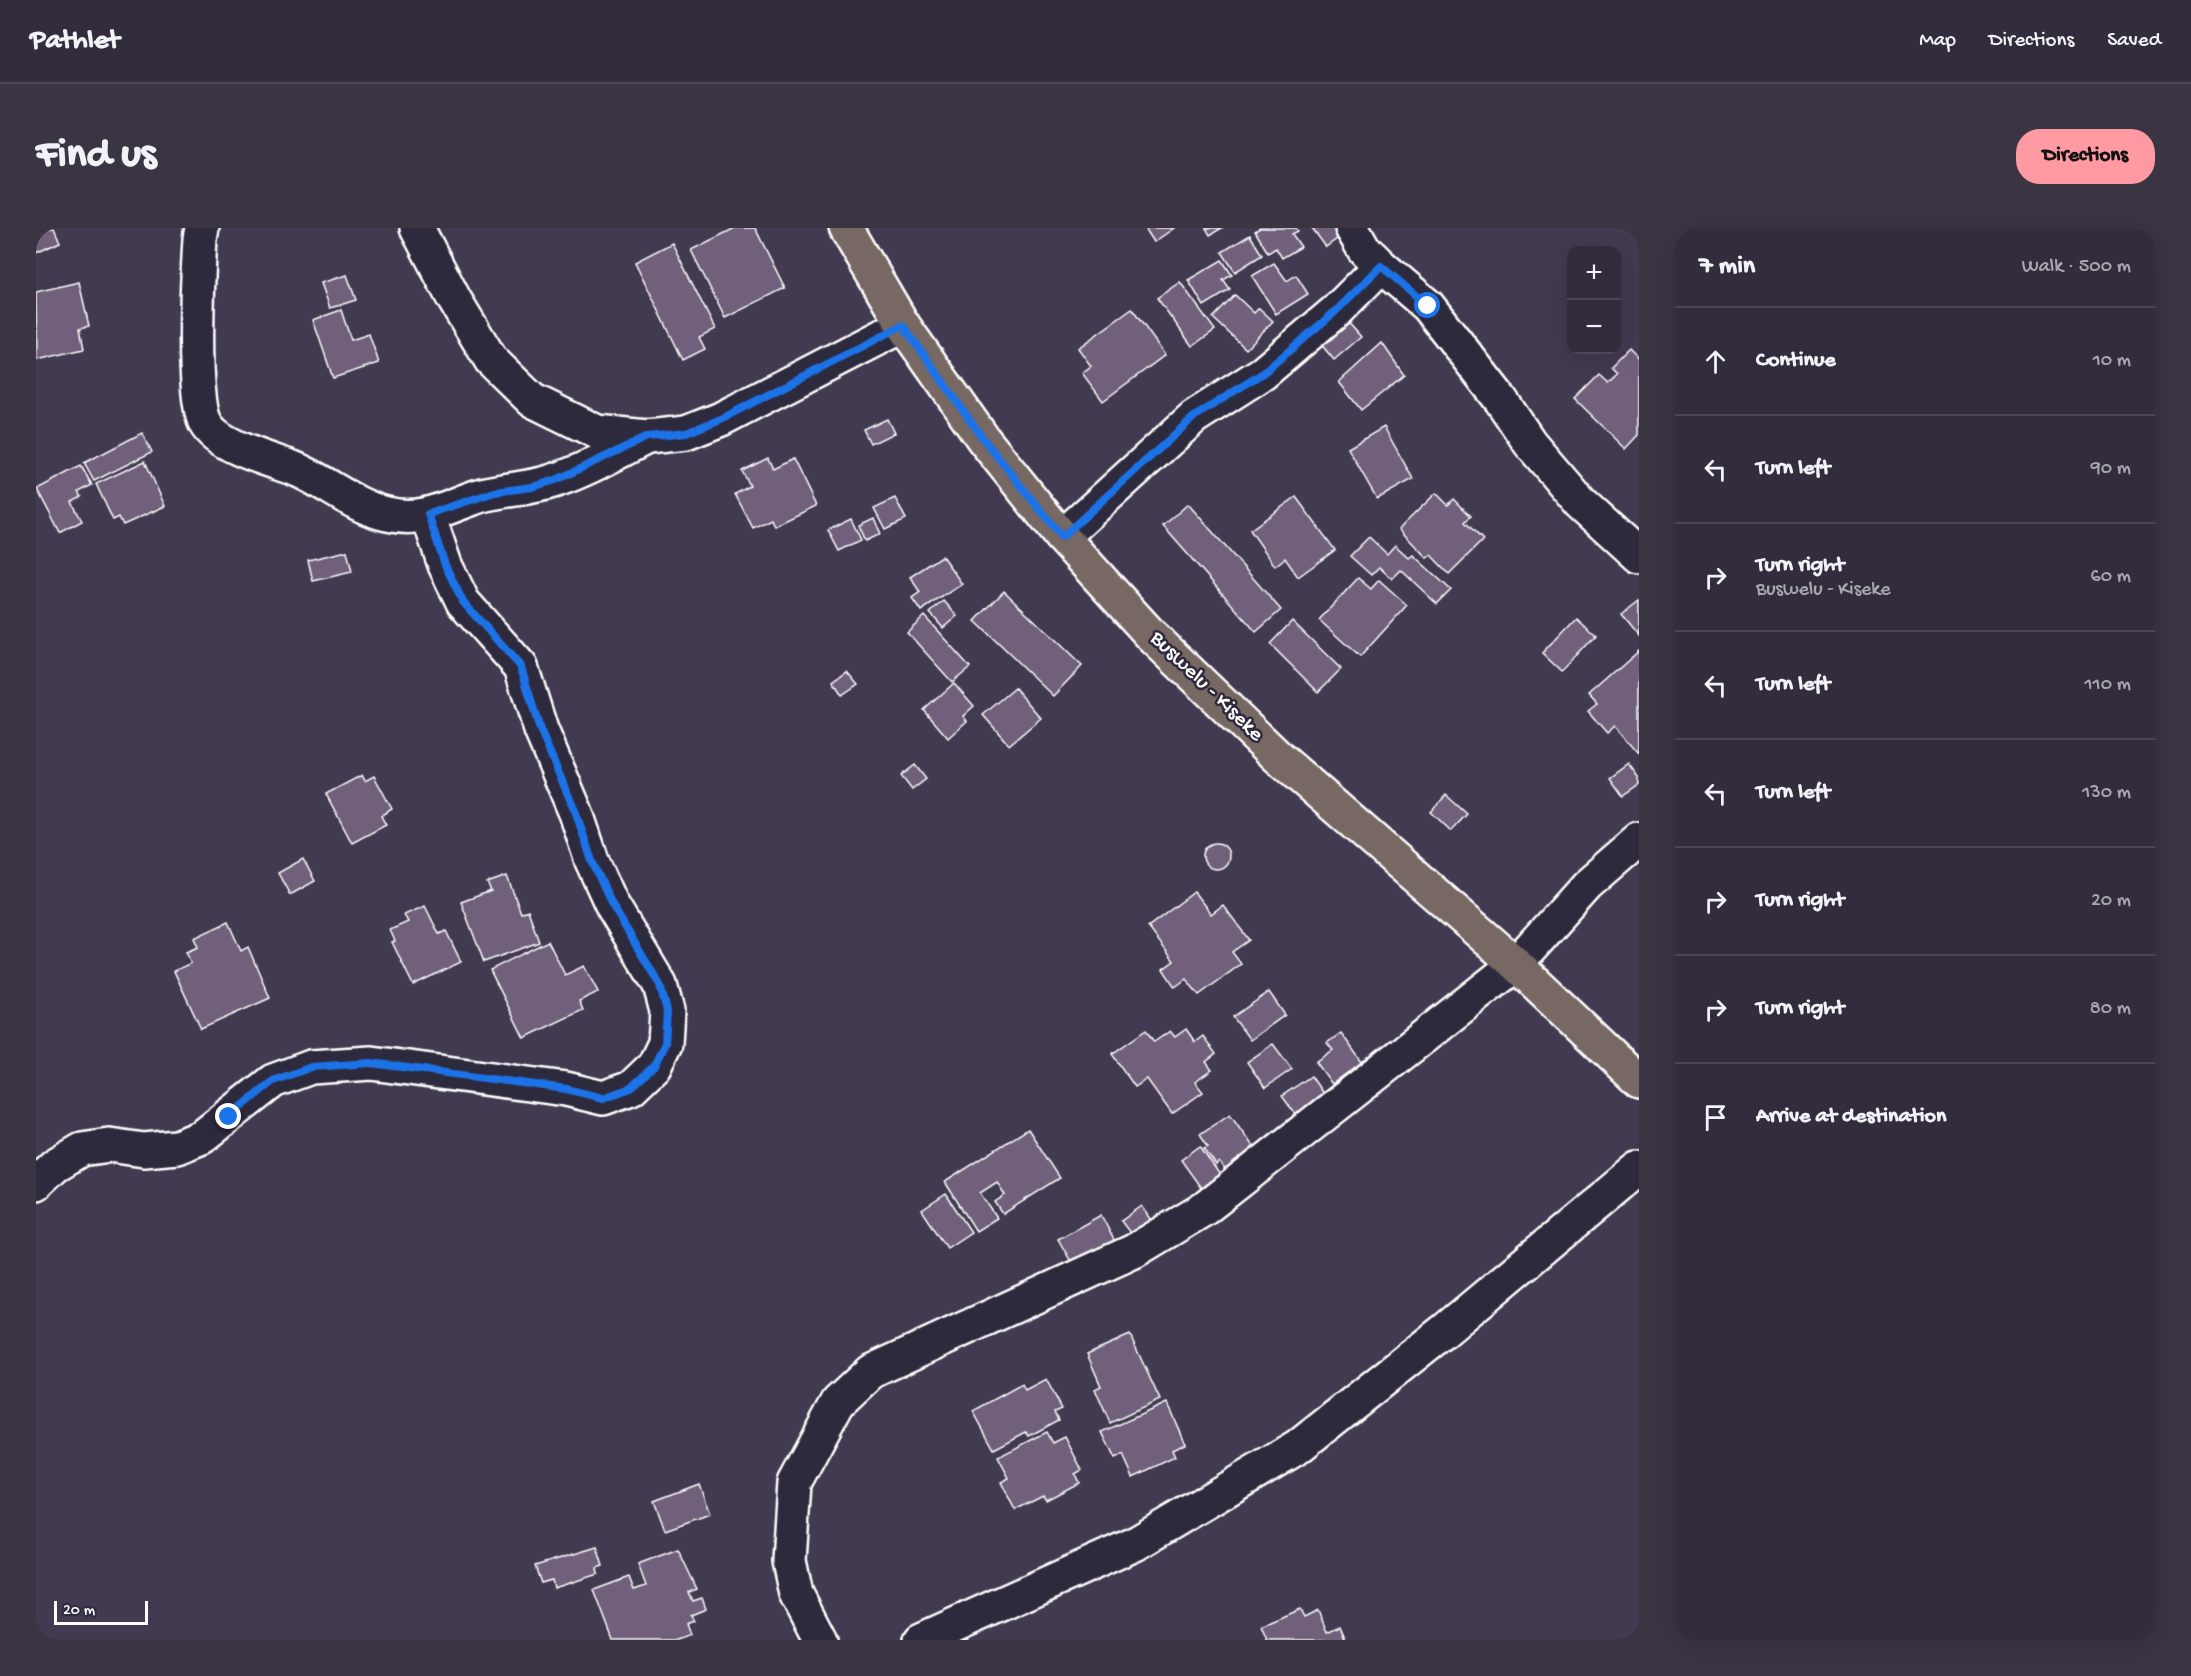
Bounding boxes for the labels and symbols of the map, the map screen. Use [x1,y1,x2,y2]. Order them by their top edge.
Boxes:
route start [1414,292,1440,318]
street label: Buswelu - Kiseke [1143,626,1269,748]
route end [215,1103,241,1129]
scale bar [54,1598,148,1626]

